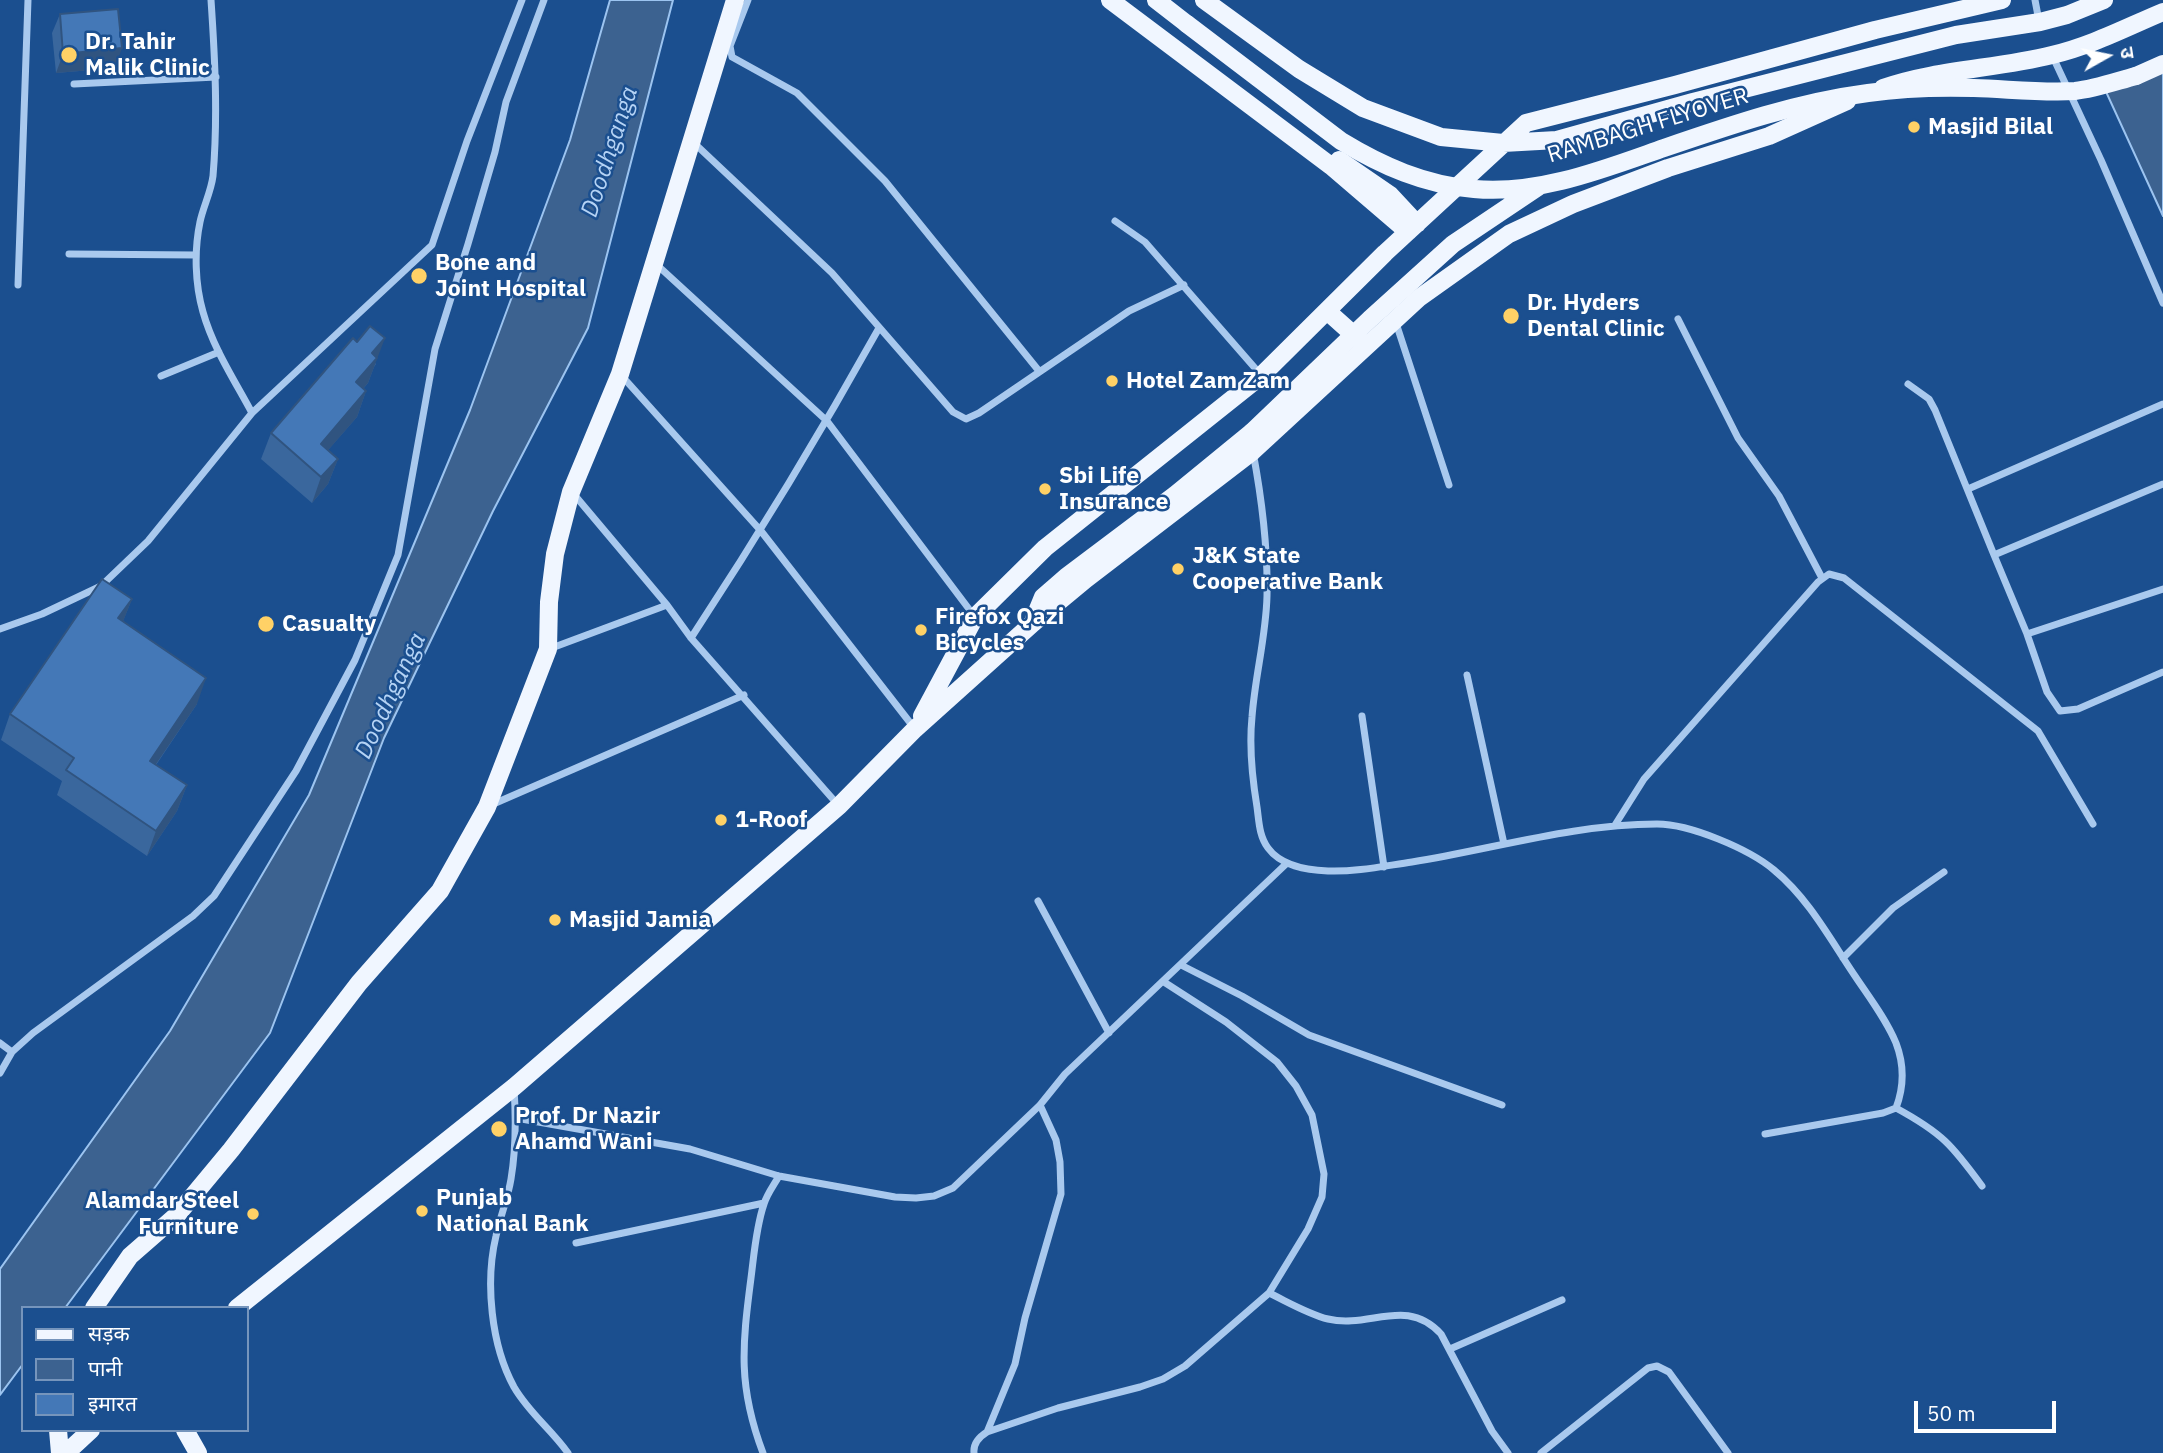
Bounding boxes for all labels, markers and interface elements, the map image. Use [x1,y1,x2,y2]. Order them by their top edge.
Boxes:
north arrow [2072,21,2142,91]
place label: Dr. Tahir Malik Clinic [85,28,210,82]
marker: Dr. Tahir Malik Clinic [59,45,79,65]
text: उ [2115,45,2140,60]
street label: RAMBAGH FLYOVER [1544,82,1752,170]
water label: Doodhganga [575,83,645,221]
place label: Masjid Bilal [1928,113,2053,141]
marker: Masjid Bilal [1906,119,1922,135]
place label: Bone and Joint Hospital [435,249,586,303]
marker: Bone and Joint Hospital [409,266,429,286]
place label: Dr. Hyders Dental Clinic [1527,289,1665,343]
marker: Dr. Hyders Dental Clinic [1501,306,1521,326]
place label: Hotel Zam Zam [1126,367,1290,395]
marker: Hotel Zam Zam [1104,373,1120,389]
place label: Sbi Life Insurance [1059,462,1168,516]
marker: Sbi Life Insurance [1037,481,1053,497]
place label: J&K State Cooperative Bank [1192,542,1383,596]
marker: J&K State Cooperative Bank [1170,561,1186,577]
place label: Firefox Qazi Bicycles [935,603,1064,657]
place label: Casualty [282,610,376,638]
marker: Casualty [256,614,276,634]
marker: Firefox Qazi Bicycles [913,622,929,638]
water label: Doodhganga [349,628,433,764]
place label: 1-Roof [735,806,807,834]
marker: 1-Roof [713,812,729,828]
place label: Masjid Jamia [569,906,711,934]
marker: Masjid Jamia [547,912,563,928]
place label: Prof. Dr Nazir Ahamd Wani [515,1102,660,1156]
marker: Prof. Dr Nazir Ahamd Wani [489,1119,509,1139]
place label: Punjab National Bank [436,1184,589,1238]
place label: Alamdar Steel Furniture [85,1187,239,1241]
marker: Punjab National Bank [414,1203,430,1219]
marker: Alamdar Steel Furniture [245,1206,261,1222]
legend [21,1306,248,1432]
text: सड़क [88,1319,130,1347]
text: पानी [88,1354,122,1382]
scale bar [1918,1386,2060,1430]
text: इमारत [88,1389,137,1417]
text: 50 m [1927,1399,1976,1427]

